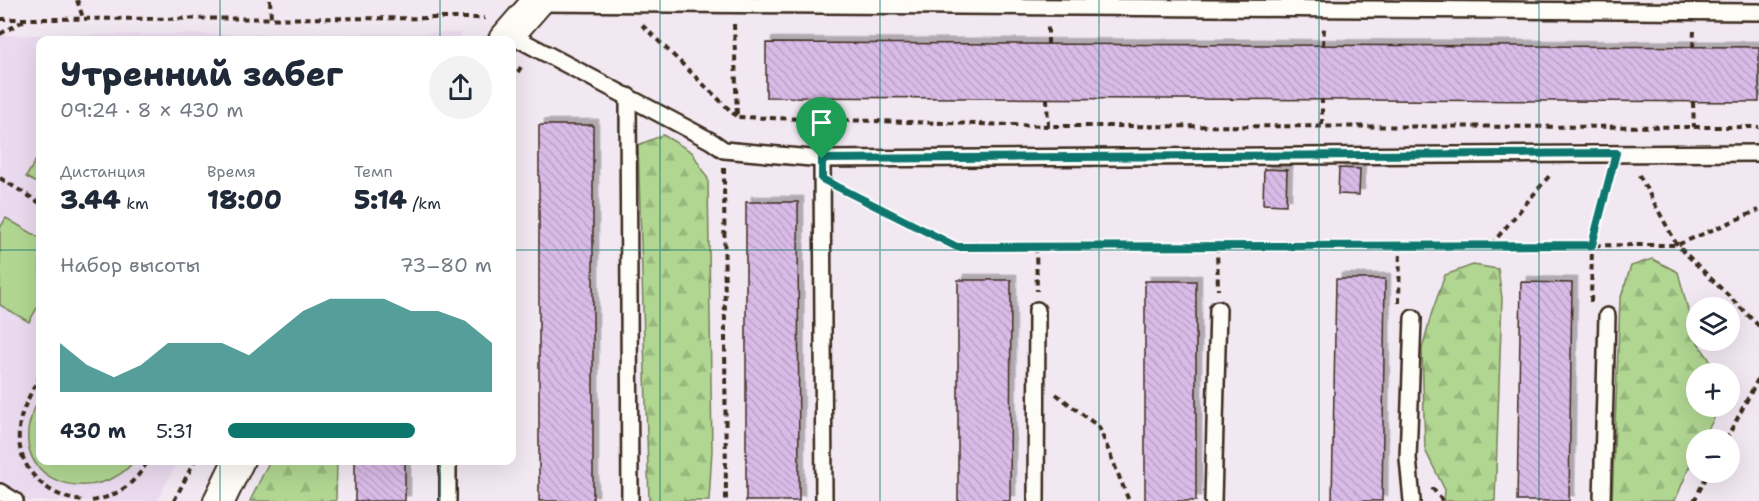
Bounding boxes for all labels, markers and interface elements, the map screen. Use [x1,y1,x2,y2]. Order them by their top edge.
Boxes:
text: Утренний забег [60,52,343,97]
button: share [429,56,492,119]
text: 09:24 · 8 × 430 m [60,97,243,123]
pin [796,97,847,159]
icon: arrive [805,106,838,139]
text: Дистанция [60,161,146,182]
text: Время [207,161,256,182]
text: Темп [354,161,393,182]
text: 3.44 [60,182,121,217]
text: 18:00 [207,182,282,217]
text: 5:14 [354,182,407,217]
text: km [121,193,149,214]
text: /km [407,193,441,214]
text: Набор высоты [60,252,200,278]
text: 73–80 m [400,252,492,278]
map controls [1686,297,1740,483]
button: layers [1686,297,1740,351]
button: + [1686,363,1740,417]
text: 430 m [60,418,126,444]
text: 5:31 [156,418,193,444]
button: − [1686,429,1740,483]

